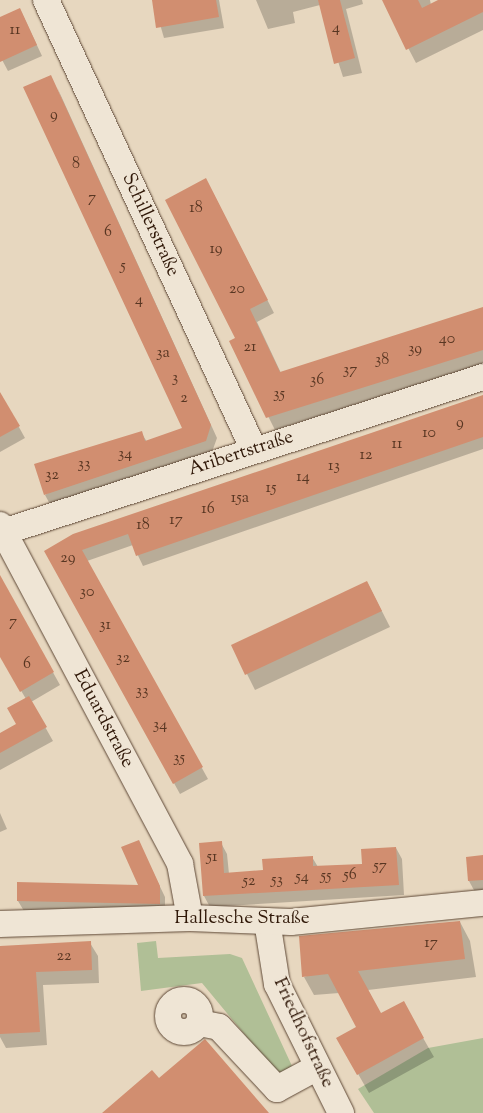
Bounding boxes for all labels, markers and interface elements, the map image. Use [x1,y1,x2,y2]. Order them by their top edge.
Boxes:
house number: 4 [332,19,340,39]
house number: 11 [10,21,20,41]
house number: 9 [50,106,58,126]
house number: 8 [72,155,80,175]
street label: Schillerstraße [116,170,184,280]
house number: 7 [88,189,96,209]
house number: 18 [189,199,203,219]
house number: 6 [104,223,112,243]
house number: 19 [209,240,223,260]
house number: 5 [120,257,126,277]
house number: 20 [229,280,245,300]
house number: 4 [135,291,143,311]
house number: 40 [439,330,455,350]
house number: 21 [244,338,256,358]
house number: 39 [408,340,422,360]
house number: 3a [156,344,170,364]
house number: 38 [375,351,389,371]
house number: 37 [343,361,357,381]
house number: 3 [172,369,178,389]
house number: 36 [310,371,324,391]
house number: 35 [273,385,285,405]
house number: 2 [180,389,188,409]
house number: 9 [456,414,464,434]
house number: 10 [422,424,436,444]
street label: Aribertstraße [186,426,296,482]
house number: 11 [392,435,402,455]
house number: 34 [118,445,132,465]
house number: 12 [360,446,372,466]
house number: 33 [78,455,90,475]
house number: 13 [328,457,340,477]
house number: 32 [45,466,59,486]
house number: 14 [296,468,310,488]
house number: 15 [266,479,276,499]
house number: 15a [231,489,249,509]
house number: 16 [201,500,215,520]
house number: 17 [169,511,183,531]
house number: 18 [136,516,150,536]
house number: 29 [60,549,76,569]
house number: 30 [80,583,94,603]
house number: 7 [9,613,17,633]
house number: 31 [99,616,111,636]
house number: 32 [116,649,130,669]
house number: 6 [23,655,31,675]
street label: Eduardstraße [68,666,138,772]
house number: 33 [136,682,148,702]
house number: 34 [153,716,167,736]
house number: 35 [173,749,185,769]
house number: 51 [207,848,217,868]
house number: 57 [373,857,387,877]
house number: 56 [343,866,357,886]
house number: 55 [320,867,332,887]
house number: 54 [295,868,309,888]
house number: 53 [271,871,283,891]
house number: 52 [243,872,255,892]
street label: Hallesche Straße [174,908,310,930]
house number: 17 [424,934,438,954]
house number: 22 [57,947,71,967]
street label: Friedhofstraße [268,974,338,1092]

